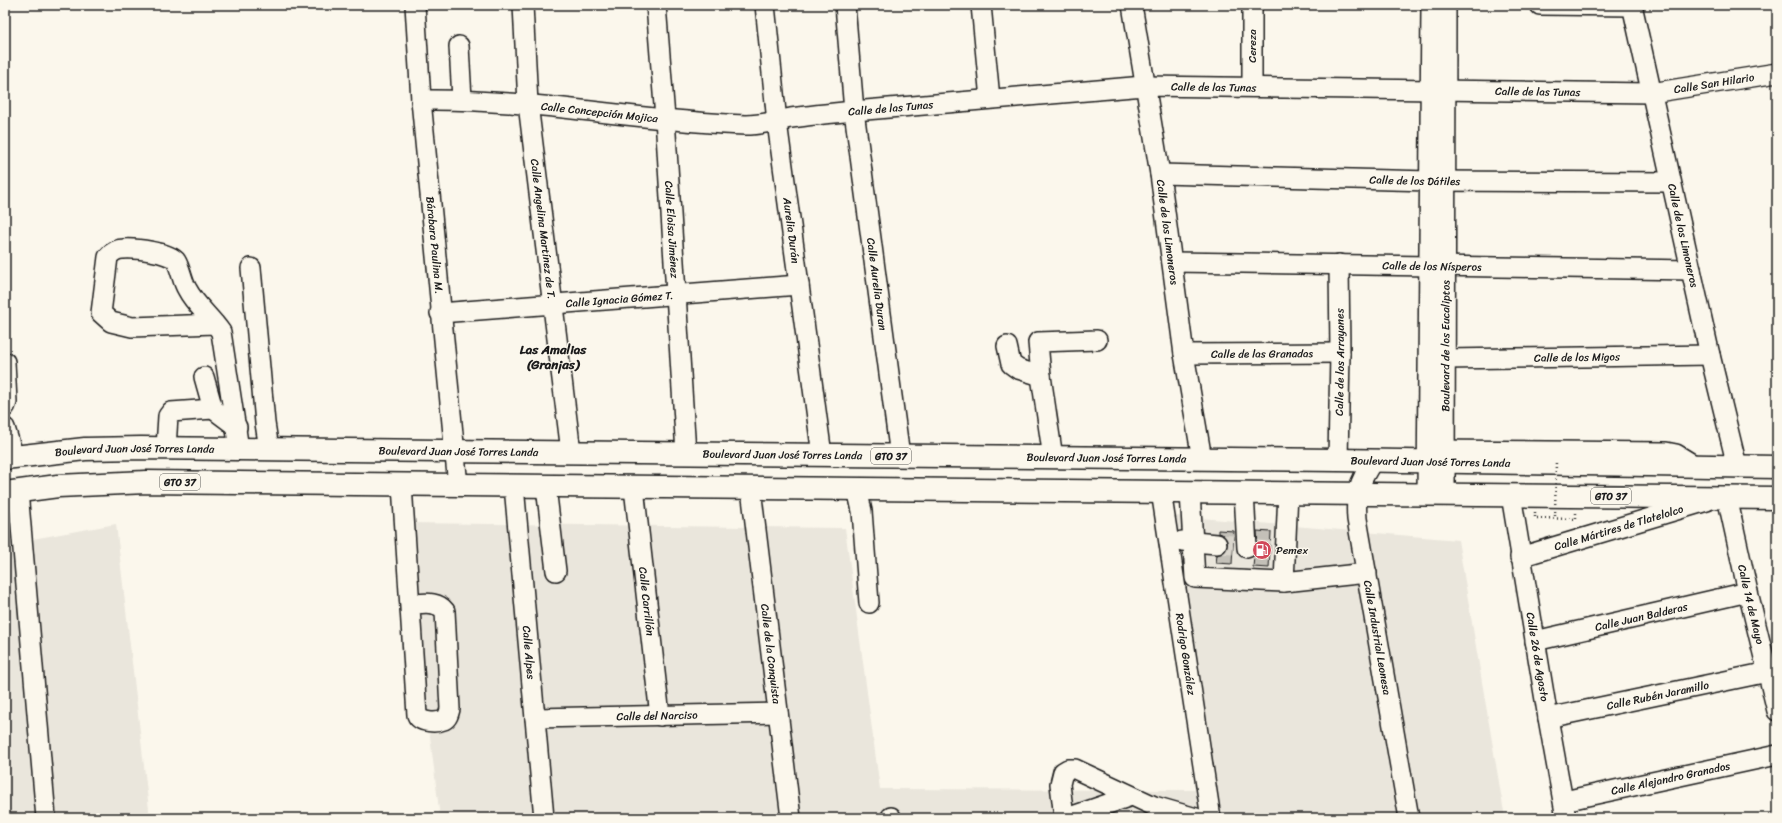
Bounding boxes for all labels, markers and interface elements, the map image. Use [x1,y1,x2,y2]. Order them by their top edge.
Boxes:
street label: Cereza [1243,29,1262,63]
street label: Calle San Hilario [1672,68,1756,99]
street label: Calle de las Tunas [1171,77,1258,98]
street label: Calle de las Tunas [1495,82,1582,102]
street label: Calle de las Tunas [847,95,935,122]
street label: Calle Concepción Mojica [540,97,659,128]
street label: Calle Angelina Martínez de T. [525,158,561,300]
street label: Calle de los Dátiles [1369,170,1461,191]
street label: Calle de los Limoneros [1151,178,1184,287]
street label: Calle Eloisa Jiménez [659,180,684,280]
street label: Calle de los Limoneros [1662,182,1704,290]
street label: Aurelia Durán [777,195,805,265]
street label: Bárabara Paulina M. [420,196,449,295]
street label: Calle Aurelia Duran [861,236,892,332]
street label: Calle de los Nísperos [1382,256,1482,277]
street label: Boulevard de los Eucaliptos [1436,280,1455,412]
street label: Calle Ignacia Gómez T. [565,286,674,313]
street label: Calle de los Arrayanes [1330,307,1350,416]
district label: Las Amalias (Granjas) [520,338,587,376]
street label: Calle de las Granadas [1211,344,1314,364]
street label: Calle de los Migos [1534,347,1621,368]
street label: Boulevard Juan José Torres Landa [54,439,215,462]
street label: Boulevard Juan José Torres Landa [379,441,539,462]
street label: Boulevard Juan José Torres Landa [703,445,863,465]
road number: GTO 37 [871,448,911,464]
street label: Boulevard Juan José Torres Landa [1026,448,1187,468]
street label: Boulevard Juan José Torres Landa [1350,451,1511,473]
road number: GTO 37 [160,474,200,490]
road number: GTO 37 [1591,488,1631,504]
street label: Calle Mártires de Tlatelolco [1552,499,1686,556]
fuel station icon: Pemex [1251,539,1273,561]
place label: Pemex [1276,541,1308,560]
street label: Calle 14 de Mayo [1732,563,1770,647]
street label: Calle Carrillón [633,566,660,637]
street label: Calle Industrial Leonesa [1358,579,1397,697]
street label: Calle Juan Balderas [1593,597,1691,637]
street label: Calle de la Conquista [755,603,786,706]
street label: Calle 26 de Agosto [1521,611,1554,703]
street label: Rodrigo González [1170,612,1201,697]
street label: Calle Alpes [517,625,540,681]
street label: Calle Rubén Jaramillo [1605,676,1711,716]
street label: Calle del Narciso [616,706,698,726]
street label: Calle Alejandro Granados [1609,756,1733,801]

